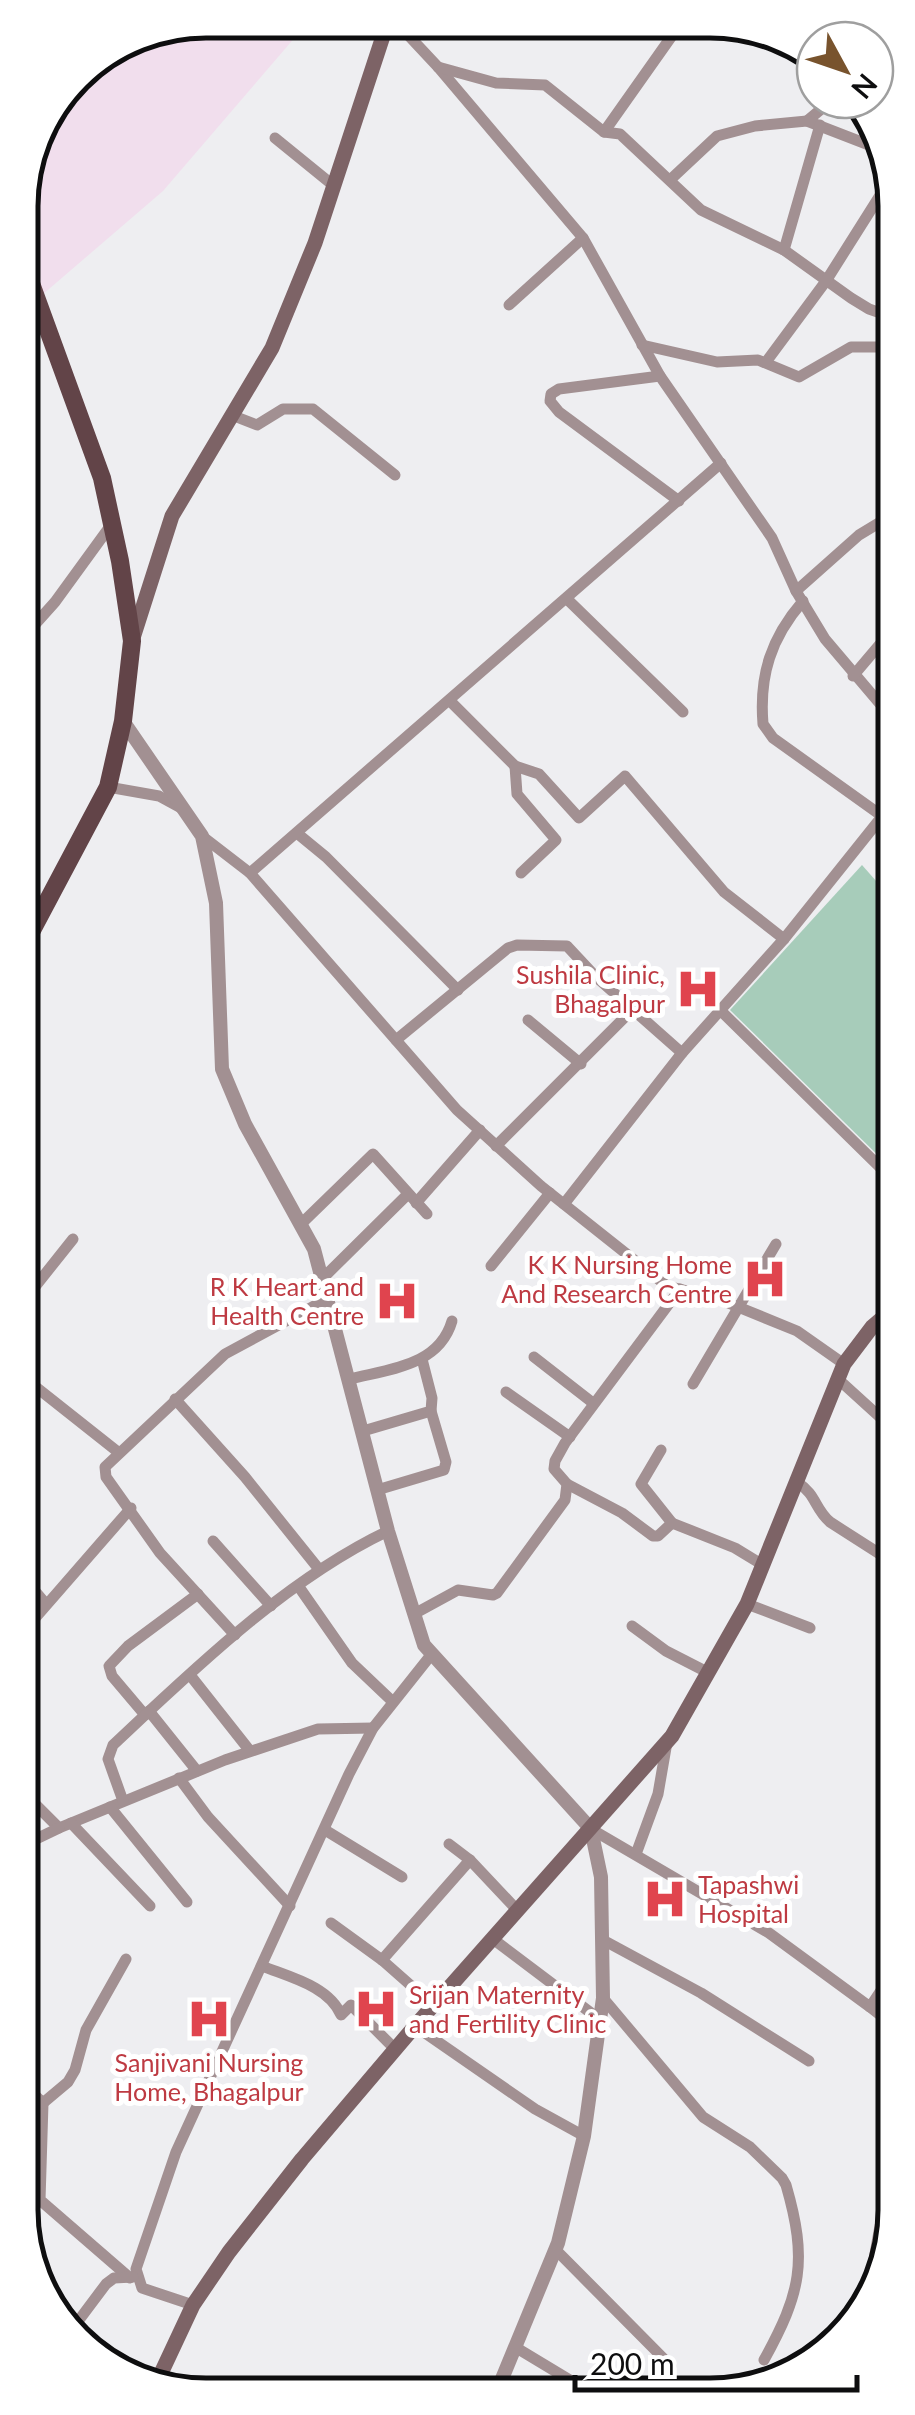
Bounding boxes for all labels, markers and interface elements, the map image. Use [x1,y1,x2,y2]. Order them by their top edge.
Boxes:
north arrow [795,20,895,120]
text: N [845,68,885,106]
place label: Sushila Clinic, Bhagalpur [516,959,665,1018]
hospital icon: Sushila Clinic, Bhagalpur [674,965,722,1013]
place label: K K Nursing Home And Research Centre [501,1249,732,1308]
hospital icon: K K Nursing Home And Research Centre [741,1255,789,1303]
place label: R K Heart and Health Centre [210,1271,364,1330]
hospital icon: R K Heart and Health Centre [373,1277,421,1325]
place label: Tapashwi Hospital [698,1869,799,1928]
hospital icon: Tapashwi Hospital [641,1875,689,1923]
place label: Srijan Maternity and Fertility Clinic [409,1979,607,2038]
hospital icon: Srijan Maternity and Fertility Clinic [352,1985,400,2033]
hospital icon: Sanjivani Nursing Home, Bhagalpur [185,1995,233,2043]
place label: Sanjivani Nursing Home, Bhagalpur [114,2047,304,2106]
scale bar [575,2330,858,2392]
text: 200 m [590,2345,675,2381]

